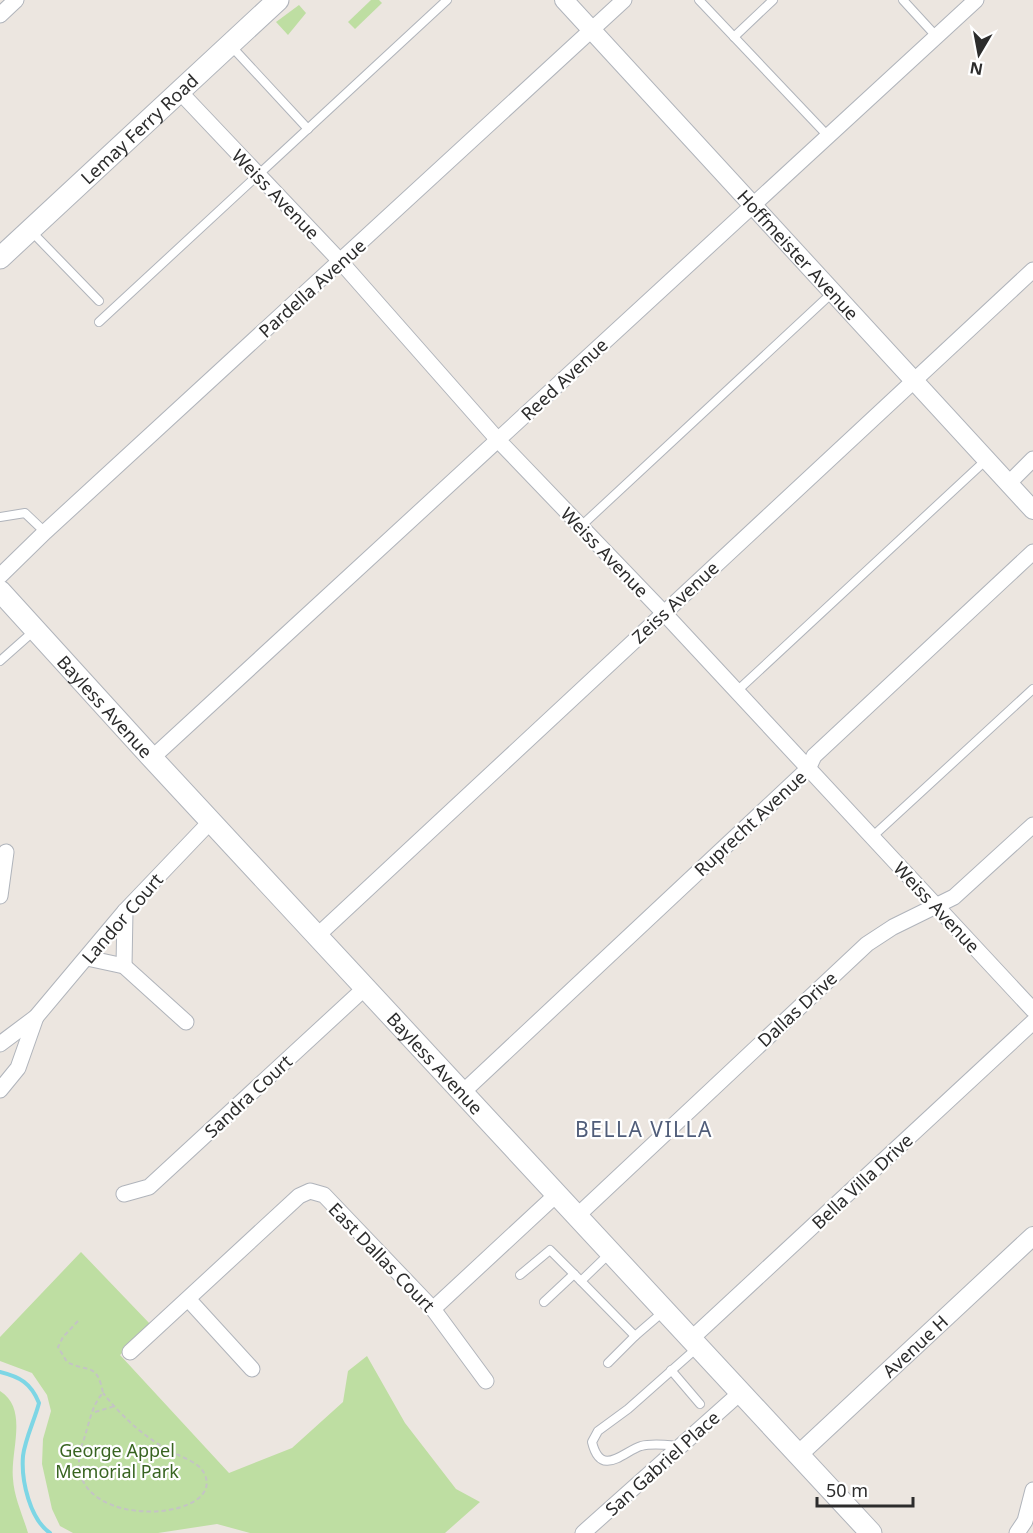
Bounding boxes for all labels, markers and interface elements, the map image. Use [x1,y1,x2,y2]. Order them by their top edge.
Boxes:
north arrow [949,24,1009,84]
text: N [968,57,985,81]
street label: Lemay Ferry Road [75,68,203,189]
street label: Weiss Avenue [227,144,325,244]
street label: Hoffmeister Avenue [732,184,864,325]
street label: Pardella Avenue [253,233,371,343]
street label: Reed Avenue [515,333,613,425]
street label: Weiss Avenue [556,502,654,602]
street label: Zeiss Avenue [627,556,723,648]
street label: Bayless Avenue [52,650,158,763]
street label: Ruprecht Avenue [689,765,811,881]
street label: Weiss Avenue [889,856,985,958]
street label: Landor Court [76,867,168,968]
street label: Dallas Drive [752,966,842,1052]
street label: Bayless Avenue [382,1007,488,1119]
street label: Sandra Court [199,1049,297,1143]
district label: BELLA VILLA [575,1115,713,1143]
street label: Bella Villa Drive [806,1128,918,1234]
street label: East Dallas Court [324,1197,441,1317]
street label: Avenue H [877,1309,953,1382]
street label: San Gabriel Place [600,1405,724,1521]
park label: George Appel Memorial Park [55,1438,179,1483]
scale bar [817,1470,913,1508]
text: 50 m [826,1478,868,1502]

